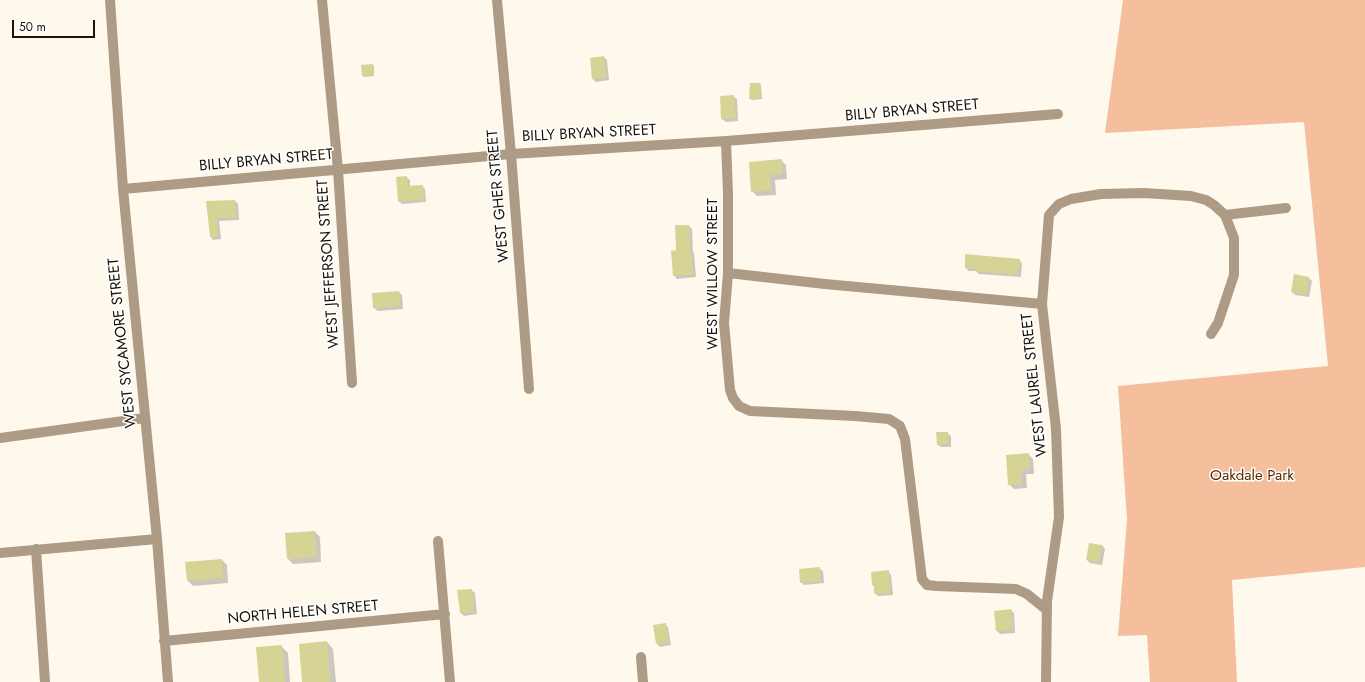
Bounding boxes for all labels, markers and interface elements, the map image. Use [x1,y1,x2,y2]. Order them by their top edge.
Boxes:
scale bar [14,12,97,38]
text: 50 m [19,18,46,36]
street label: BILLY BRYAN STREET [844,96,980,126]
street label: BILLY BRYAN STREET [522,122,656,146]
street label: WEST GHER STREET [484,129,514,263]
street label: BILLY BRYAN STREET [198,146,334,176]
street label: WEST JEFFERSON STREET [314,179,344,349]
street label: WEST WILLOW STREET [704,198,722,350]
street label: WEST SYCAMORE STREET [105,257,141,429]
street label: WEST LAUREL STREET [1019,312,1051,458]
park label: Oakdale Park [1210,467,1294,485]
street label: NORTH HELEN STREET [227,597,379,629]

